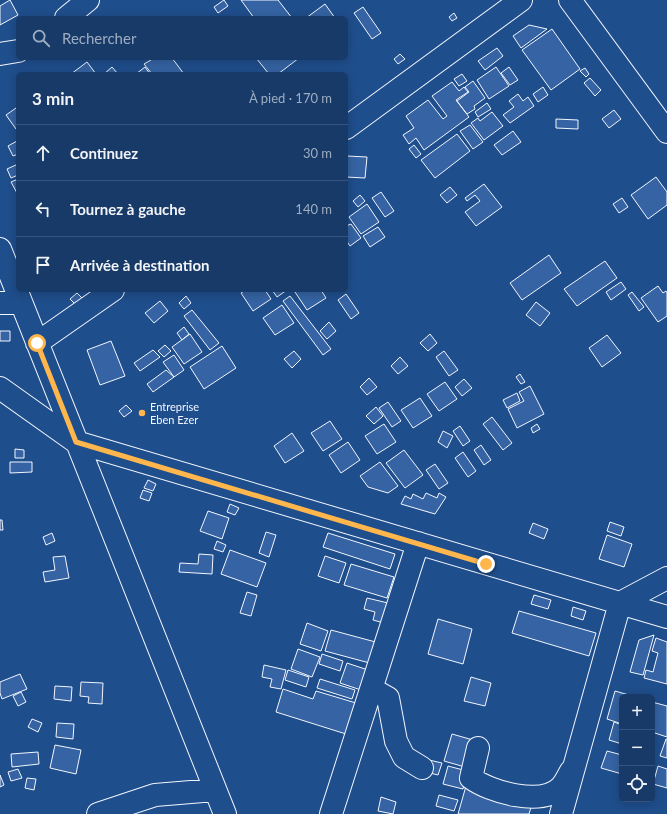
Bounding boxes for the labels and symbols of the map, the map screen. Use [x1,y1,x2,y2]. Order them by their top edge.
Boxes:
route start [28,334,46,352]
place label: Entreprise Eben Ezer [150,400,199,426]
marker: Entreprise Eben Ezer [137,408,147,418]
route end [477,555,495,573]

